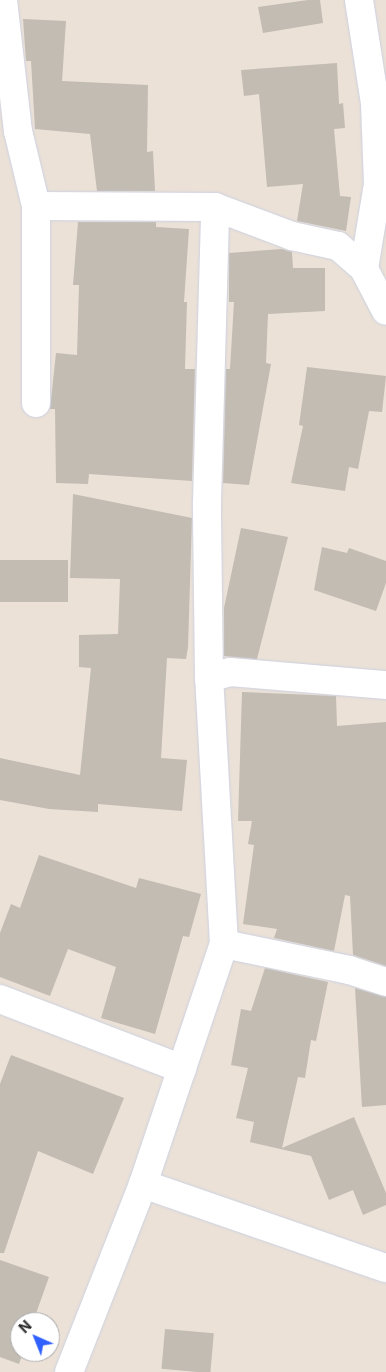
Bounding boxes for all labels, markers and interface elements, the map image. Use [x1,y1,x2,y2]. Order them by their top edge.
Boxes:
north arrow [10,1312,60,1362]
text: N [15,1317,35,1336]

